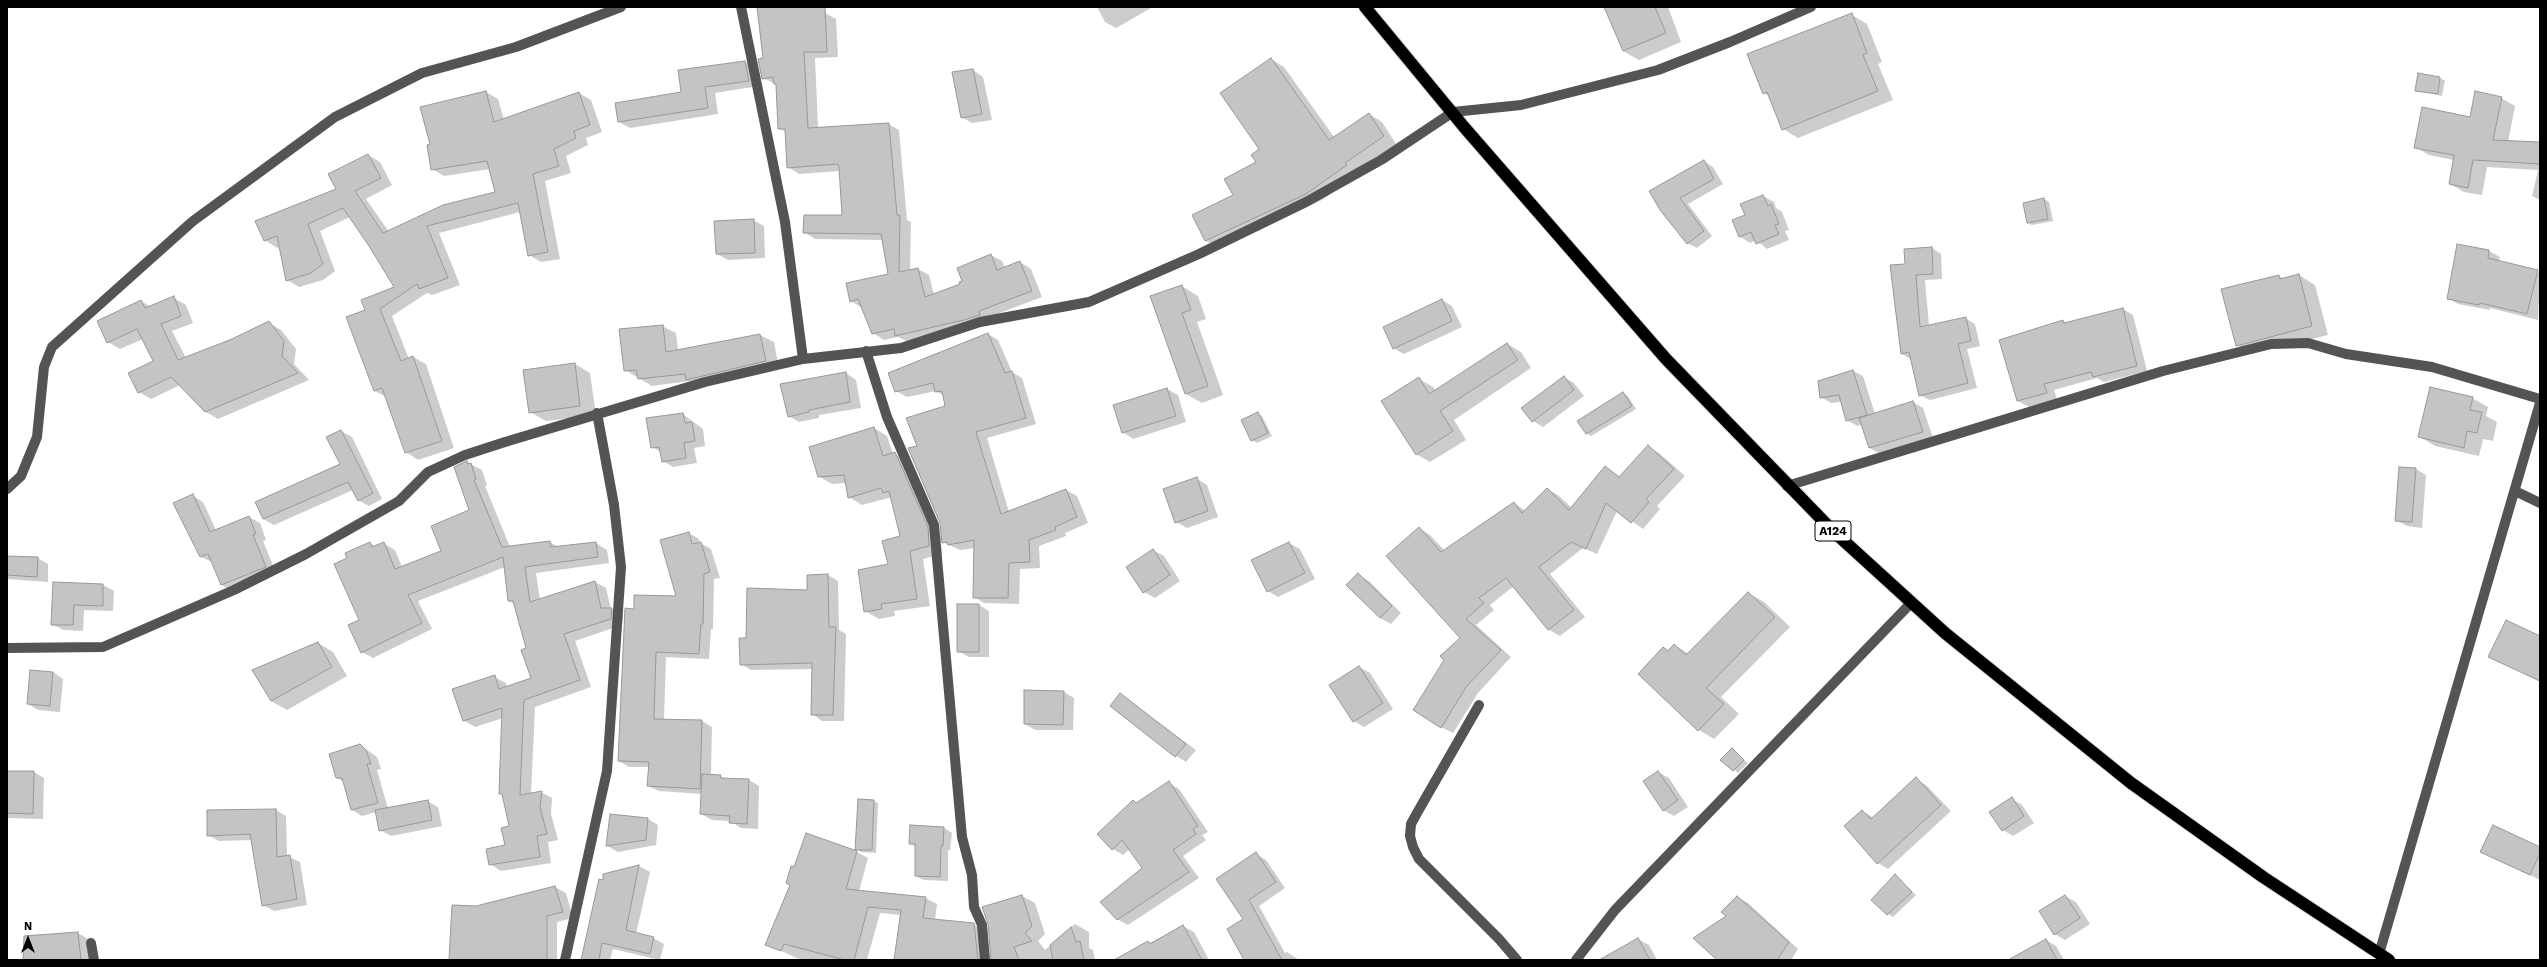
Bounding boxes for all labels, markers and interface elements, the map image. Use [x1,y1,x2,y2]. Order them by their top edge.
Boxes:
road number: A124 [1815,521,1851,541]
north arrow [8,919,48,959]
text: N [24,920,32,933]

